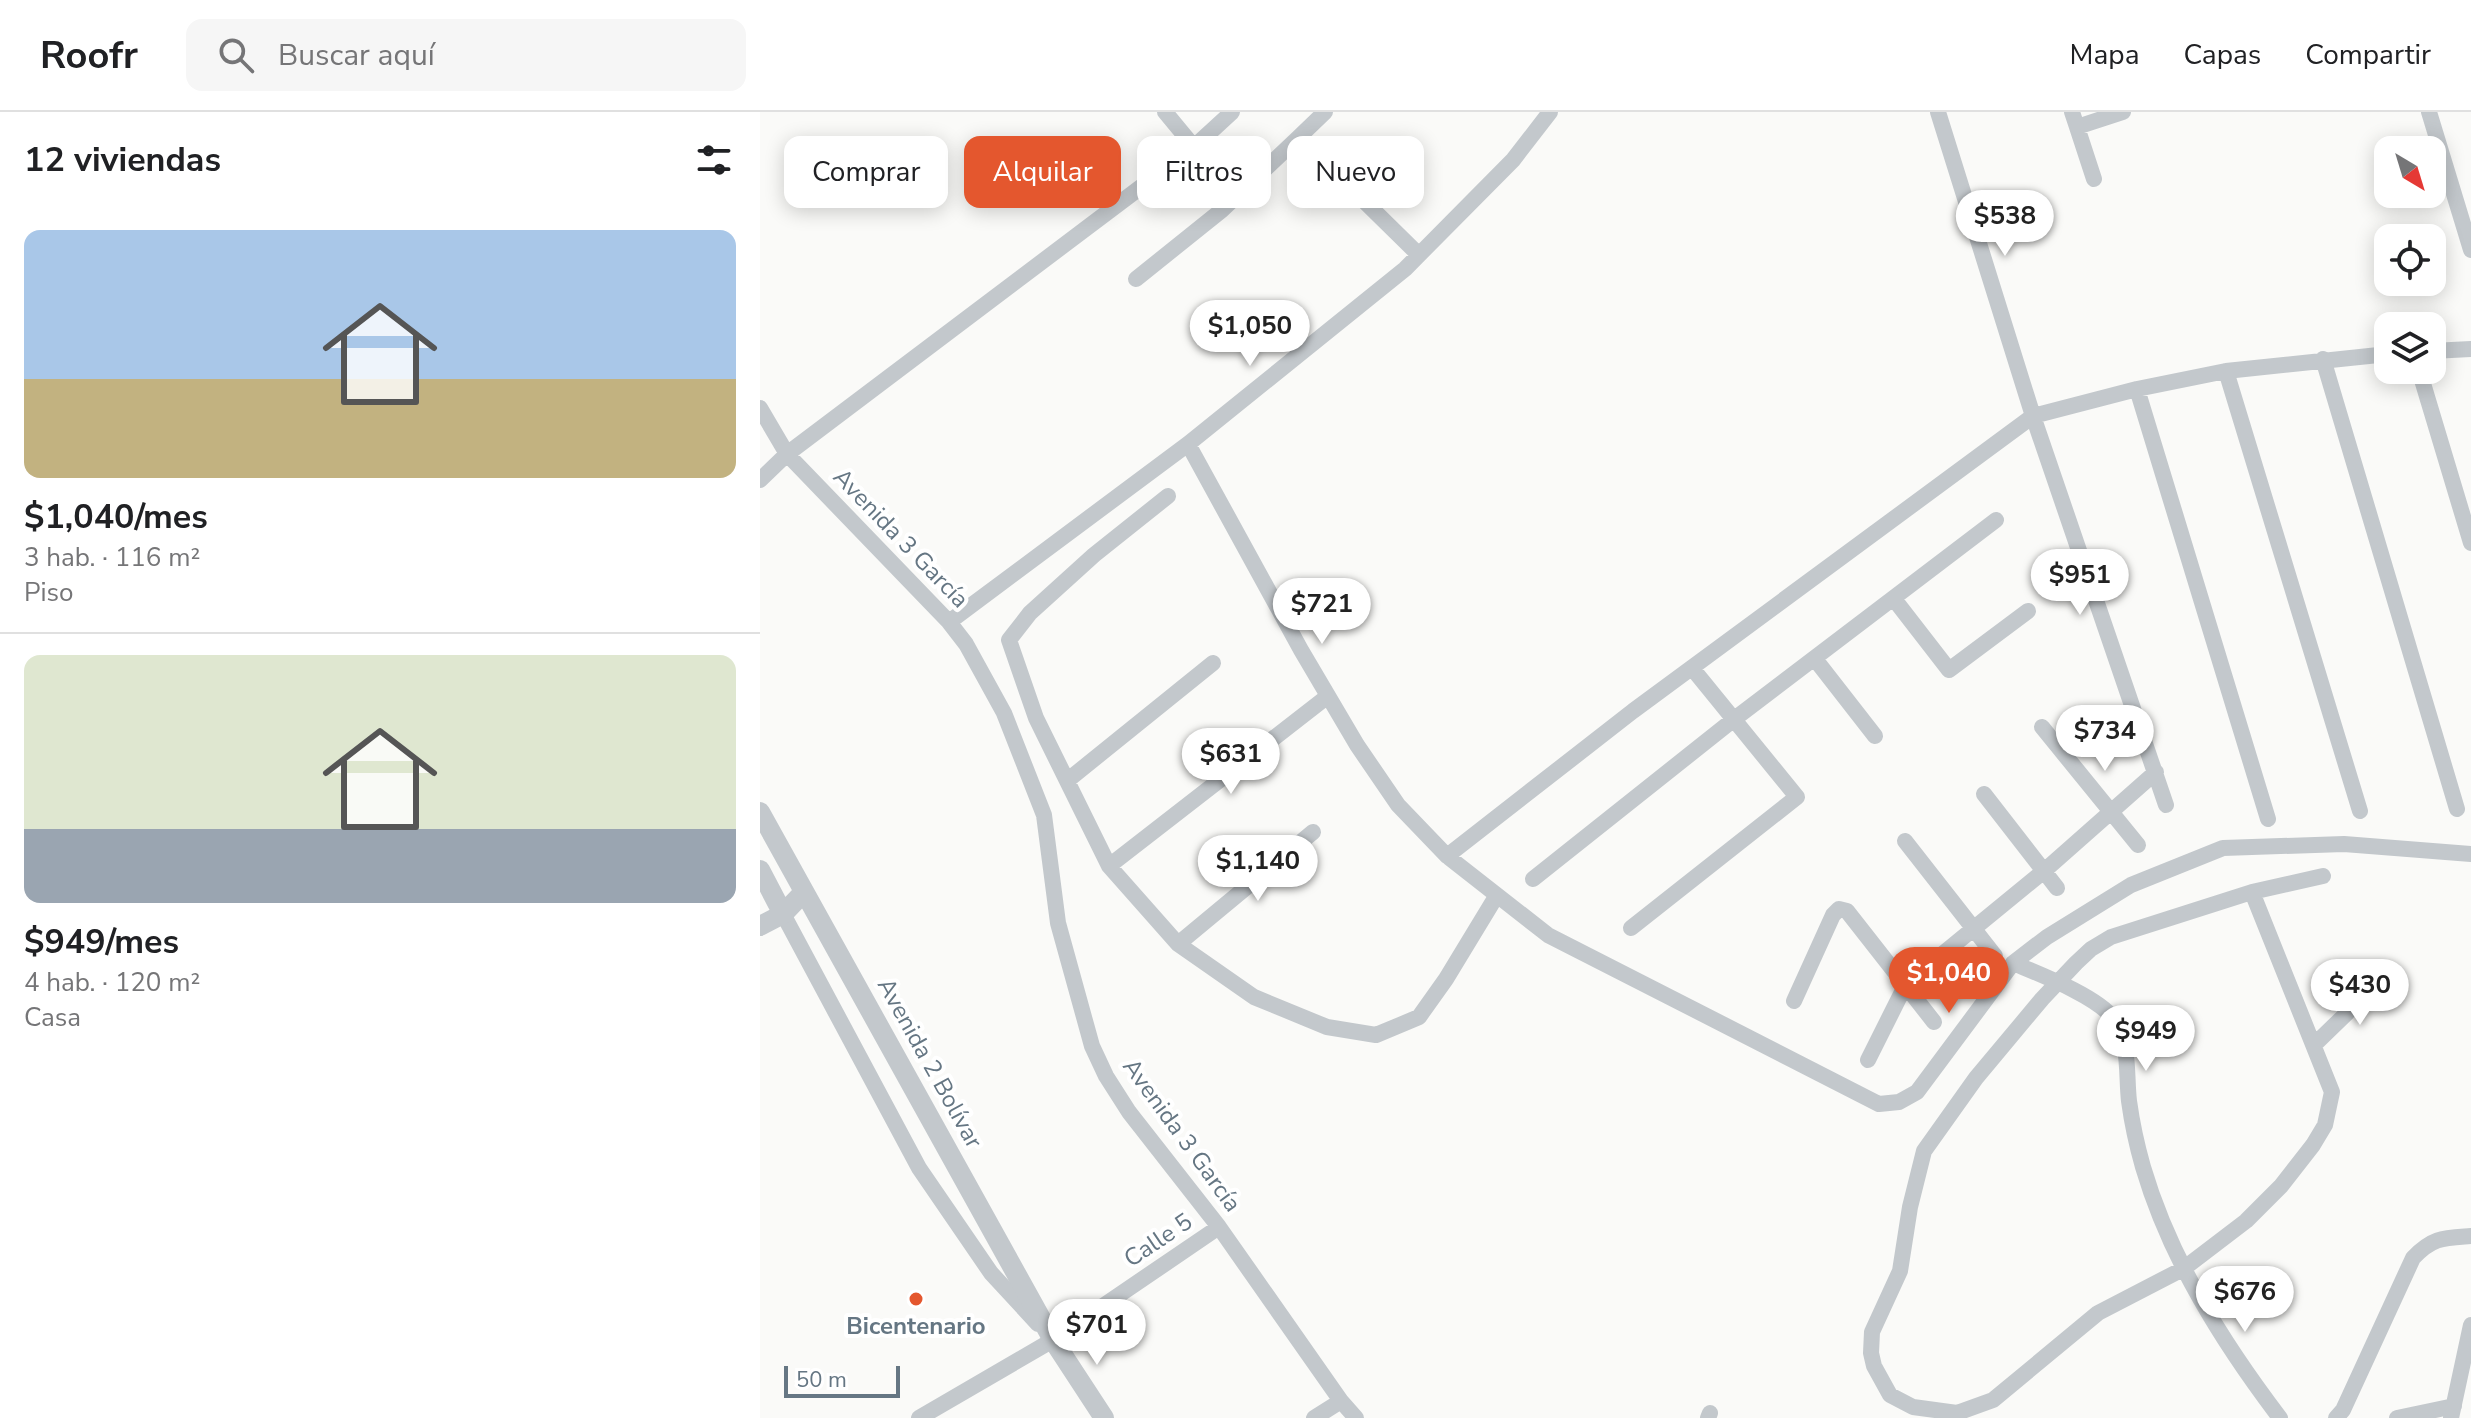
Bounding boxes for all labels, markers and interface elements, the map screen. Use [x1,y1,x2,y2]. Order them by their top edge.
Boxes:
search box [186,19,746,91]
text: Roofr [40,30,138,81]
icon: search [214,33,258,77]
text: Buscar aquí [278,35,435,76]
text: Mapa [2070,36,2139,74]
text: Capas [2183,36,2261,74]
text: Compartir [2305,36,2431,74]
chip: Comprar [784,136,948,208]
chip: Alquilar [964,136,1121,208]
chip: Filtros [1137,136,1271,208]
chip: Nuevo [1287,136,1424,208]
north arrow [2374,136,2446,208]
map controls [2374,136,2446,384]
text: 12 viviendas [24,137,221,183]
icon: filters [692,138,736,182]
pin: $538 [1958,190,2052,258]
text: $538 [1974,198,2036,233]
button: locate [2374,224,2446,296]
icon: home [308,282,452,426]
pin: $1,050 [1185,300,1315,368]
text: $1,050 [1208,308,1292,343]
button: layers [2374,312,2446,384]
street label: Avenida 3 García [826,461,976,615]
text: $1,040/mes [24,494,208,540]
text: 3 hab. · 116 m² [24,540,200,575]
pin: $951 [2033,549,2127,617]
text: $951 [2049,557,2111,592]
text: Piso [24,575,73,610]
pin: $721 [1275,578,1369,646]
text: $721 [1291,586,1353,621]
pin: $734 [2058,705,2152,773]
icon: home [308,707,452,851]
text: $734 [2074,713,2136,748]
pin: $631 [1184,728,1278,796]
text: $631 [1200,736,1262,771]
pin: $1,140 [1193,835,1323,903]
text: $1,140 [1216,843,1300,878]
text: $949/mes [24,919,179,965]
pin: $1,040 [1884,947,2014,1015]
text: $1,040 [1907,955,1991,990]
pin: $430 [2313,959,2407,1027]
text: 4 hab. · 120 m² [24,965,200,1000]
text: $430 [2329,967,2391,1002]
street label: Avenida 2 Bolívar [870,972,990,1154]
text: Casa [24,1000,81,1035]
pin: $949 [2099,1005,2193,1073]
text: $949 [2115,1013,2177,1048]
street label: Avenida 3 García [1115,1052,1249,1218]
street label: Calle 5 [1118,1206,1198,1274]
pin: $676 [2198,1266,2292,1334]
text: $676 [2214,1274,2276,1309]
marker: Bicentenario [907,1290,925,1308]
pin: $701 [1050,1299,1144,1367]
text: $701 [1066,1307,1128,1342]
place label: Bicentenario [846,1310,986,1342]
scale bar [784,1362,900,1398]
text: 50 m [796,1365,847,1395]

